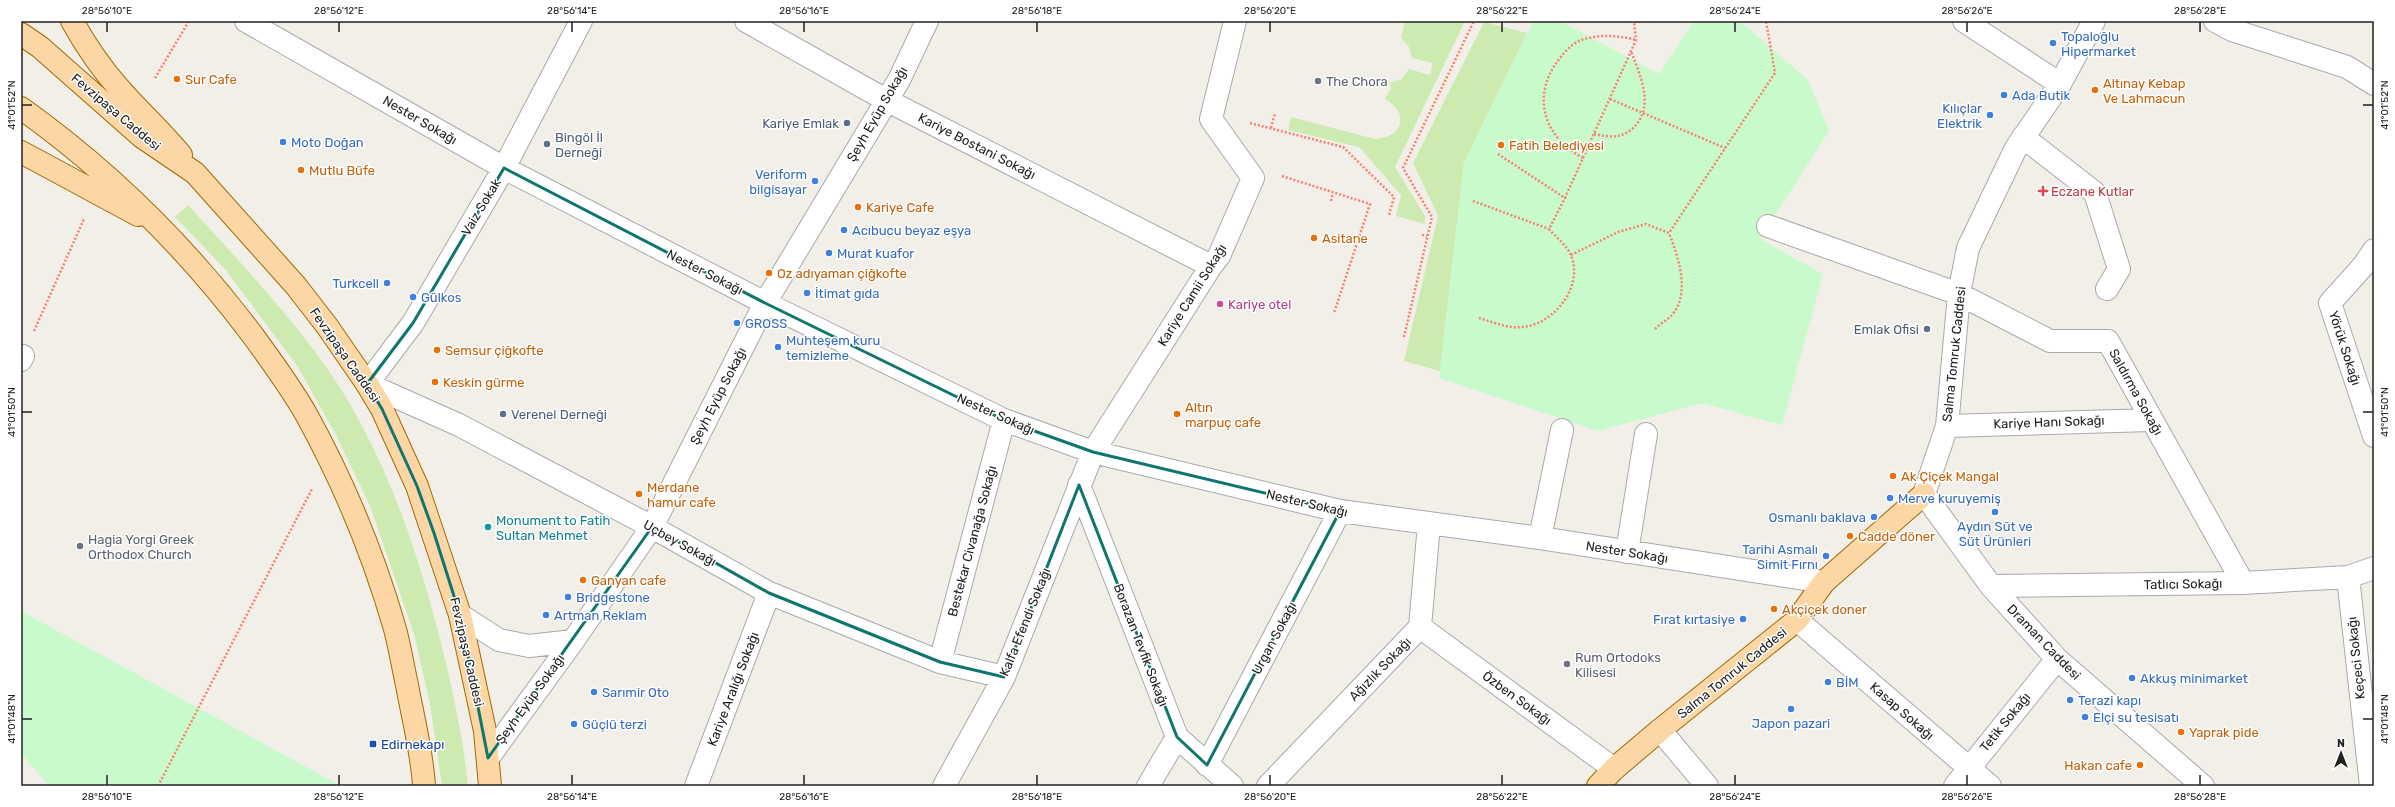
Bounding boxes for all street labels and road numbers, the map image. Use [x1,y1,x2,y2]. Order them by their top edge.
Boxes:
street label: Şeyh Eyüp Sokağı [844,64,911,165]
street label: Fevzipaşa Caddesi [68,70,164,154]
street label: Nester Sokağı [380,93,460,148]
street label: Kariye Bostani Sokağı [915,110,1038,183]
street label: Vaiz Sokak [458,175,504,238]
street label: Kariye Camii Sokağı [1155,241,1230,349]
street label: Nester Sokağı [664,246,746,298]
street label: Salma Tomruk Caddesi [1939,285,1969,423]
street label: Fevzipaşa Caddesi [307,305,383,405]
street label: Yörük Sokağı [2325,309,2364,387]
street label: Şeyh Eyüp Sokağı [687,345,750,448]
street label: Saldırma Sokağı [2105,346,2166,438]
street label: Nester Sokağı [954,390,1037,439]
street label: Kariye Hanı Sokağı [1993,413,2105,432]
street label: Bestekar Civanağa Sokağı [945,464,1000,618]
street label: Nester Sokağı [1264,486,1349,521]
street label: Uçbey Sokağı [640,517,719,570]
street label: Nester Sokağı [1585,538,1669,567]
street label: Kalfa Efendi Sokağı [996,566,1054,679]
street label: Tatlıcı Sokağı [2144,576,2222,593]
street label: Borazan Tevfik Sokağı [1110,581,1171,709]
street label: Fevzipaşa Caddesi [447,596,487,708]
street label: Urgan Sokağı [1249,599,1300,677]
street label: Draman Caddesi [2004,601,2084,683]
street label: Keçeci Sokağı [2344,616,2369,700]
street label: Salma Tomruk Caddesi [1674,624,1790,722]
street label: Kariye Aralığı Sokağı [704,630,763,749]
street label: Ağızlık Sokağı [1346,634,1415,705]
street label: Şeyh Eyüp Sokağı [492,651,568,747]
street label: Özben Sokağı [1479,668,1554,729]
street label: Kasap Sokağı [1866,679,1937,744]
street label: Tetik Sokağı [1977,689,2034,755]

